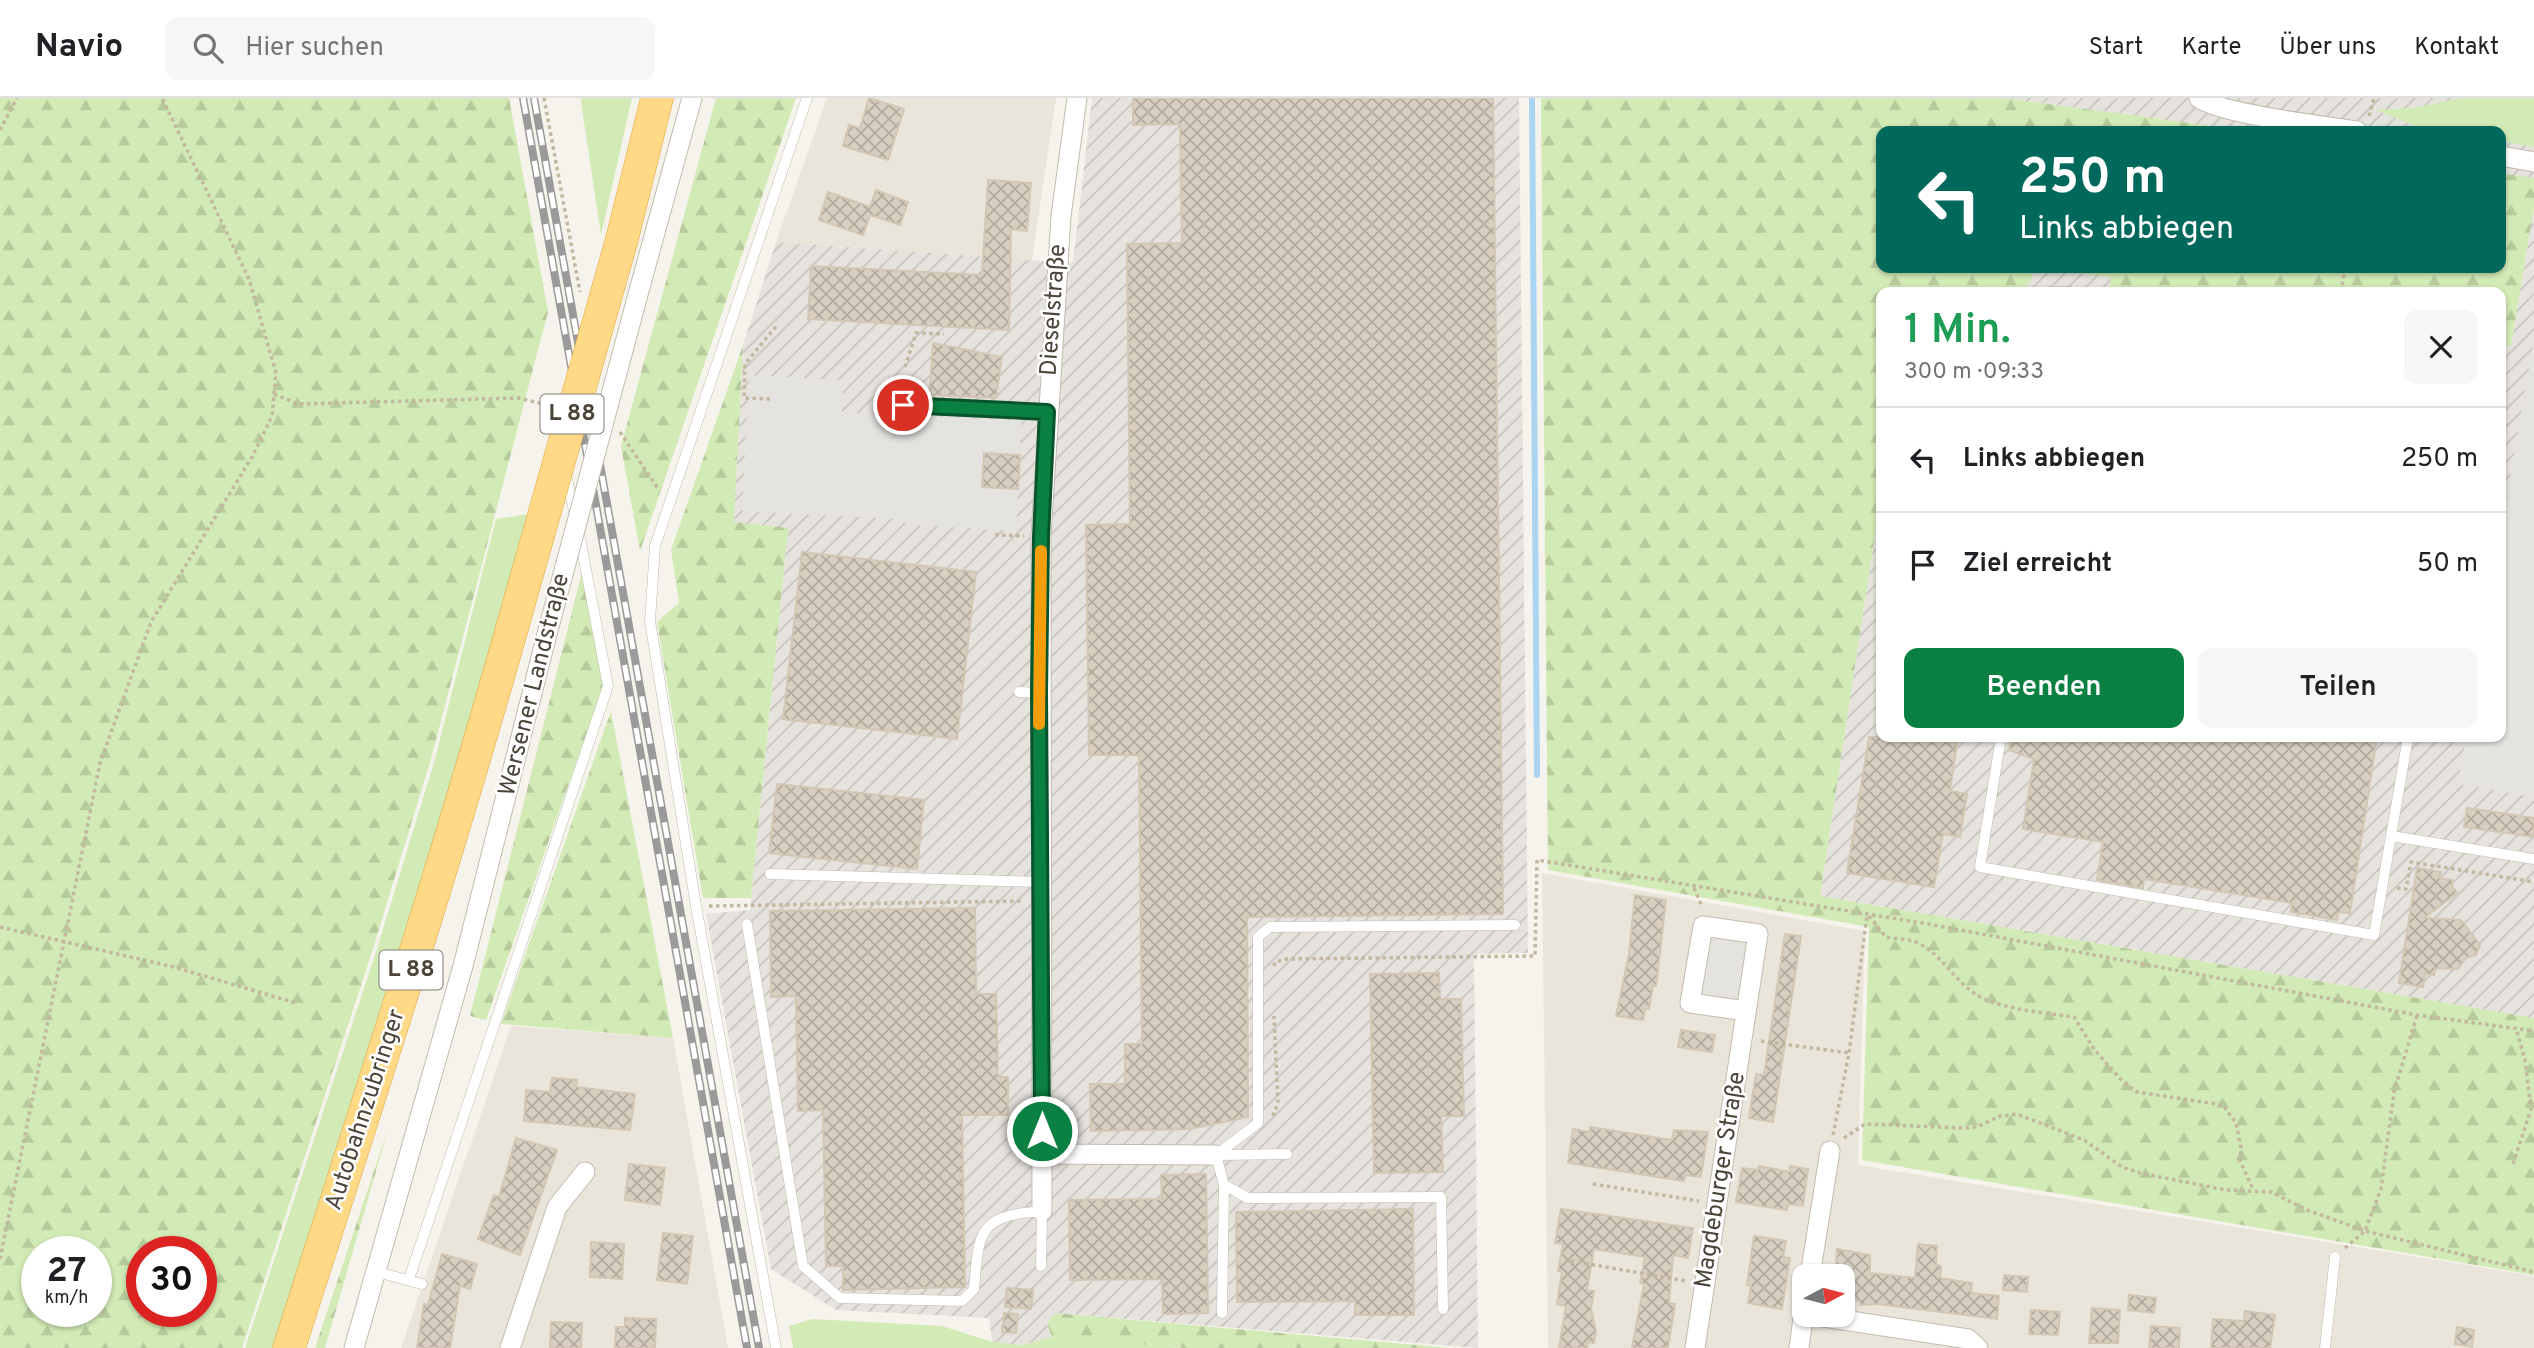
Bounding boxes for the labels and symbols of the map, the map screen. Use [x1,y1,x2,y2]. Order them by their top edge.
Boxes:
street label: Dieselstraße [1034,243,1074,377]
pin [873,375,933,435]
road number: L 88 [540,394,604,434]
street label: Wersener Landstraße [493,570,577,800]
road number: L 88 [380,950,442,990]
street label: Autobahnzubringer [319,1006,413,1214]
street label: Magdeburger Straße [1689,1070,1753,1290]
position arrow [1005,1094,1079,1168]
speed limit sign: 30 [126,1236,217,1327]
north arrow [1792,1264,1855,1326]

